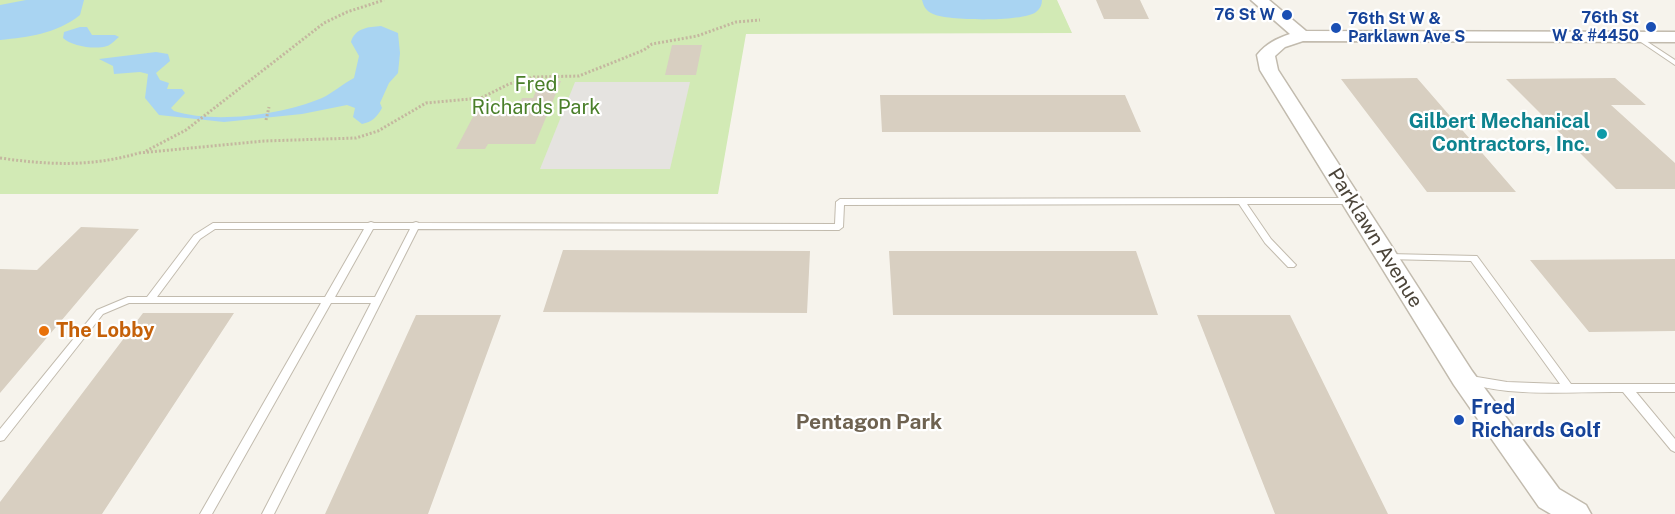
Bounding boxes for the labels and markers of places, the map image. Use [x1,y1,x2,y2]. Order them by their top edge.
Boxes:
place label: 76 St W [1214,5,1275,25]
marker: 76 St W [1280,8,1294,22]
place label: 76th St W & #4450 [1552,8,1639,46]
place label: 76th St W & Parklawn Ave S [1348,9,1465,47]
marker: 76th St W & #4450 [1644,20,1658,34]
marker: 76th St W & Parklawn Ave S [1329,21,1343,35]
place label: Gilbert Mechanical Contractors, Inc. [1409,110,1590,157]
marker: Gilbert Mechanical Contractors, Inc. [1595,127,1609,141]
place label: The Lobby [56,319,154,343]
marker: The Lobby [37,324,51,338]
place label: Fred Richards Golf [1471,396,1600,443]
marker: Fred Richards Golf [1452,413,1466,427]

